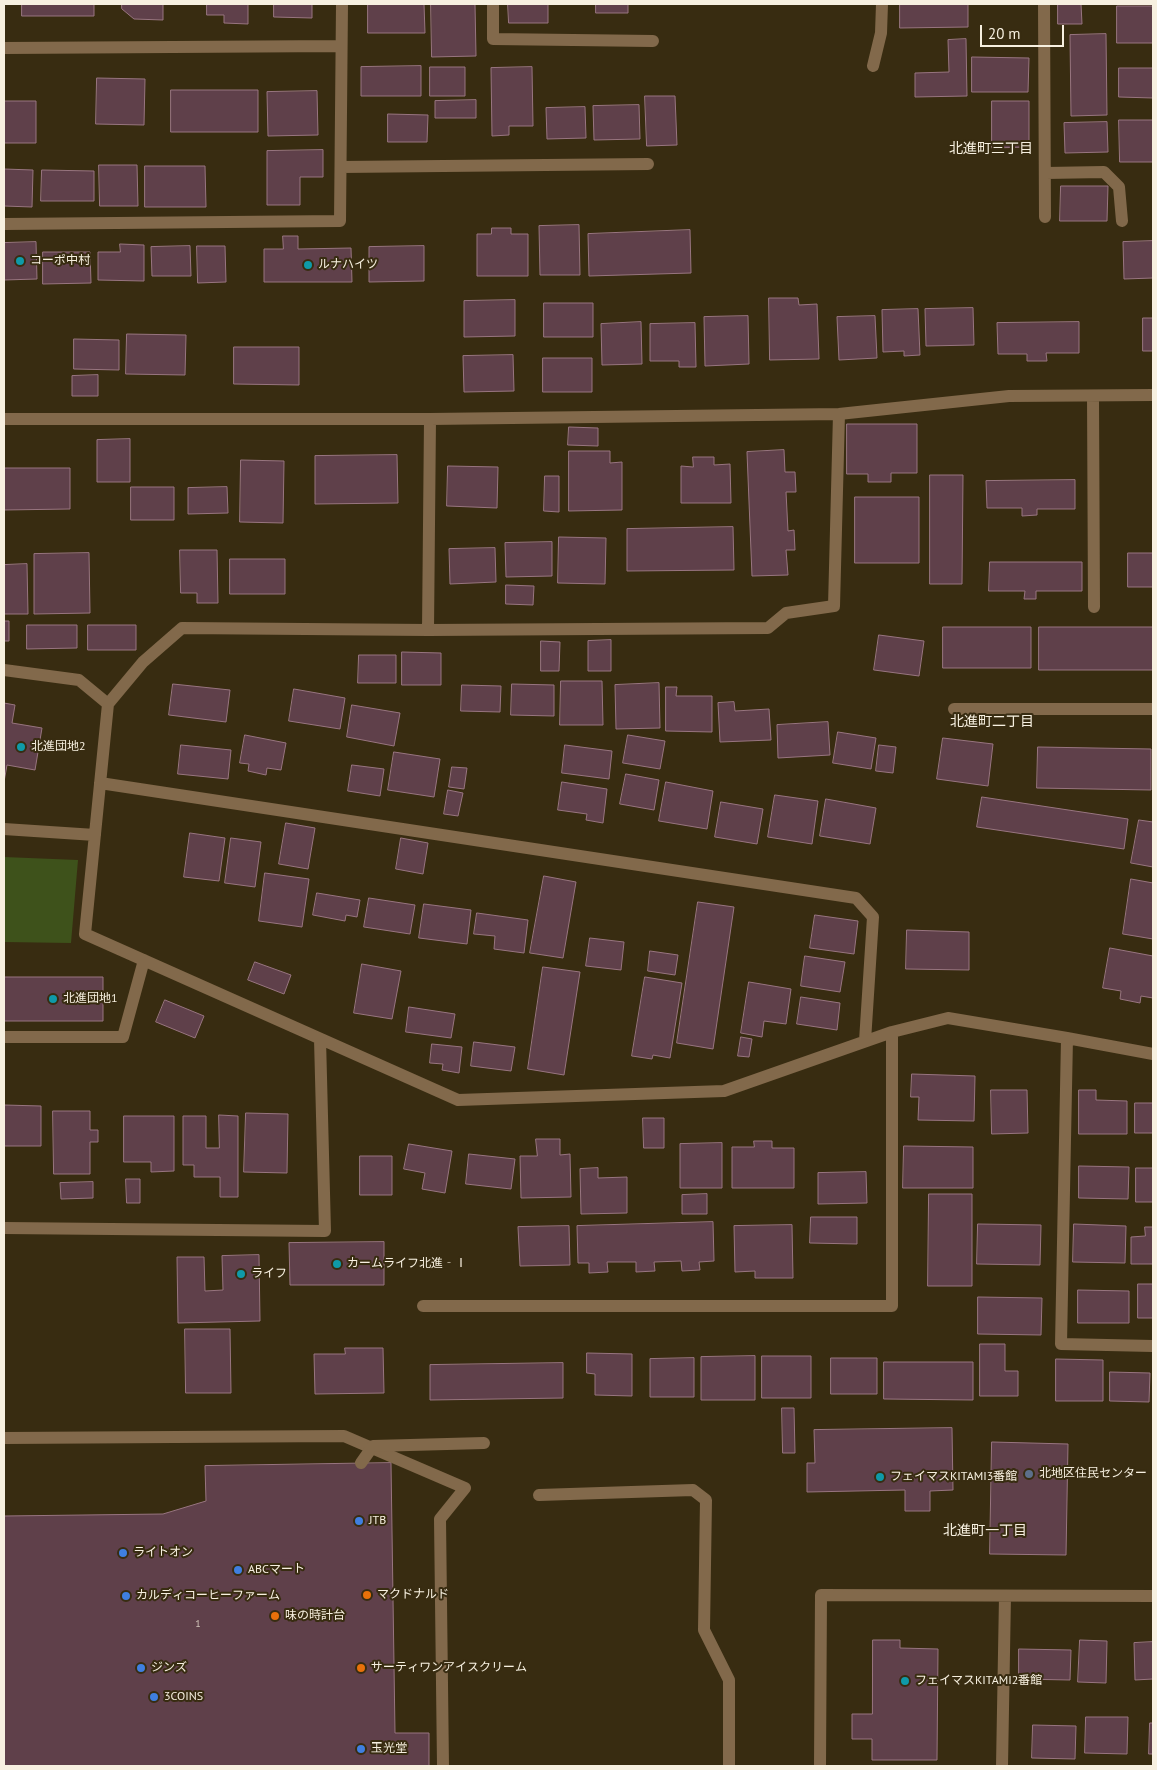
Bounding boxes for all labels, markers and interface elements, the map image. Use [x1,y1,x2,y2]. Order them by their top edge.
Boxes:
scale bar [982,15,1066,47]
text: 20 m [988,24,1021,43]
district label: 北進町三丁目 [949,141,1033,157]
place label: コーポ中村 [30,254,90,268]
marker: コーポ中村 [14,255,26,267]
place label: ルナハイツ [318,258,378,272]
marker: ルナハイツ [302,259,314,271]
district label: 北進町二丁目 [950,714,1034,730]
place label: 北進団地2 [31,740,86,754]
marker: 北進団地2 [15,741,27,753]
place label: 北進団地1 [63,992,118,1006]
marker: 北進団地1 [47,993,59,1005]
place label: カームライフ北進‐Ⅰ [347,1257,467,1271]
marker: カームライフ北進‐Ⅰ [331,1258,343,1270]
place label: ライフ [251,1267,287,1281]
marker: ライフ [235,1268,247,1280]
place label: 北地区住民センター [1039,1467,1147,1481]
marker: 北地区住民センター [1023,1468,1035,1480]
place label: フェイマスKITAMI3番館 [890,1470,1017,1484]
marker: フェイマスKITAMI3番館 [874,1471,886,1483]
place label: JTB [369,1514,386,1528]
marker: JTB [353,1515,365,1527]
district label: 北進町一丁目 [943,1523,1027,1539]
place label: ライトオン [133,1546,193,1560]
marker: ライトオン [117,1547,129,1559]
place label: ABCマート [248,1563,305,1577]
marker: ABCマート [232,1564,244,1576]
place label: マクドナルド [377,1588,449,1602]
place label: カルディコーヒーファーム [136,1589,280,1603]
marker: マクドナルド [361,1589,373,1601]
marker: カルディコーヒーファーム [120,1590,132,1602]
place label: 味の時計台 [285,1609,345,1623]
marker: 味の時計台 [269,1610,281,1622]
house number: 1 [195,1618,201,1630]
place label: ジンズ [151,1661,187,1675]
place label: サーティワンアイスクリーム [371,1661,527,1675]
marker: ジンズ [135,1662,147,1674]
marker: サーティワンアイスクリーム [355,1662,367,1674]
place label: フェイマスKITAMI2番館 [915,1674,1042,1688]
marker: フェイマスKITAMI2番館 [899,1675,911,1687]
place label: 3COINS [164,1690,203,1704]
marker: 3COINS [148,1691,160,1703]
place label: 玉光堂 [371,1742,407,1756]
marker: 玉光堂 [355,1743,367,1755]

